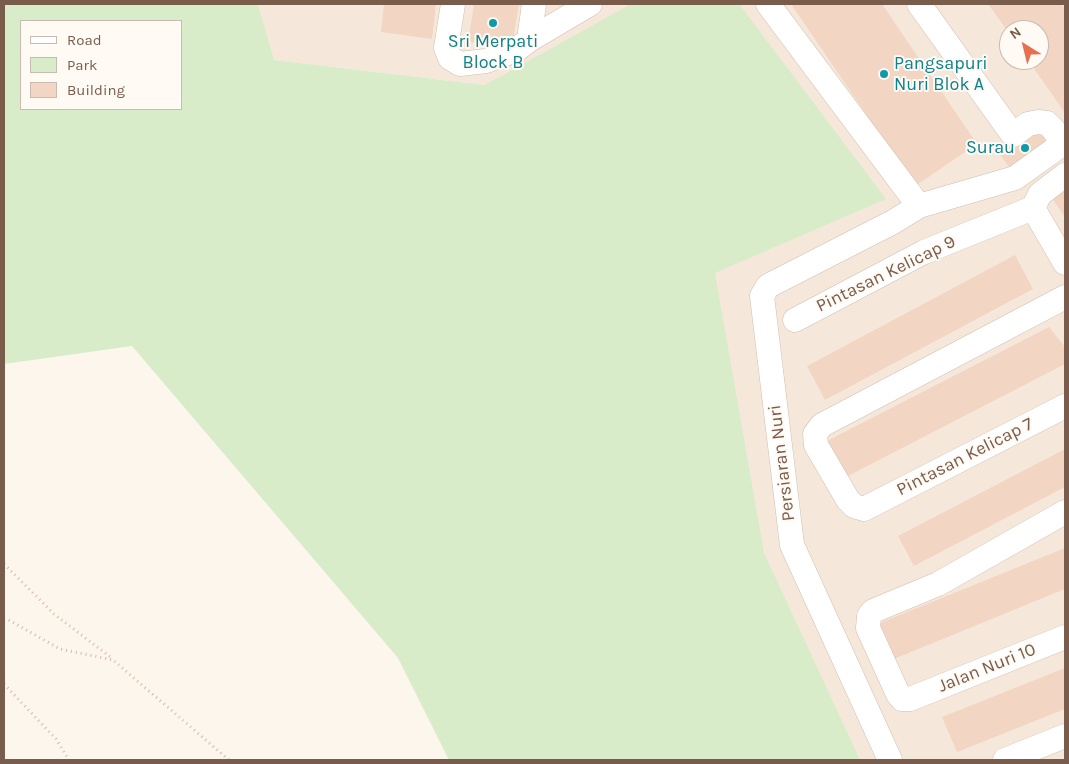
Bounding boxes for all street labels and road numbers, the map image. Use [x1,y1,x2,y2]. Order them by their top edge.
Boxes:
street label: Pintasan Kelicap 9 [813,231,959,317]
street label: Persiaran Nuri [764,404,800,522]
street label: Pintasan Kelicap 7 [893,413,1037,501]
street label: Jalan Nuri 10 [935,639,1039,697]

